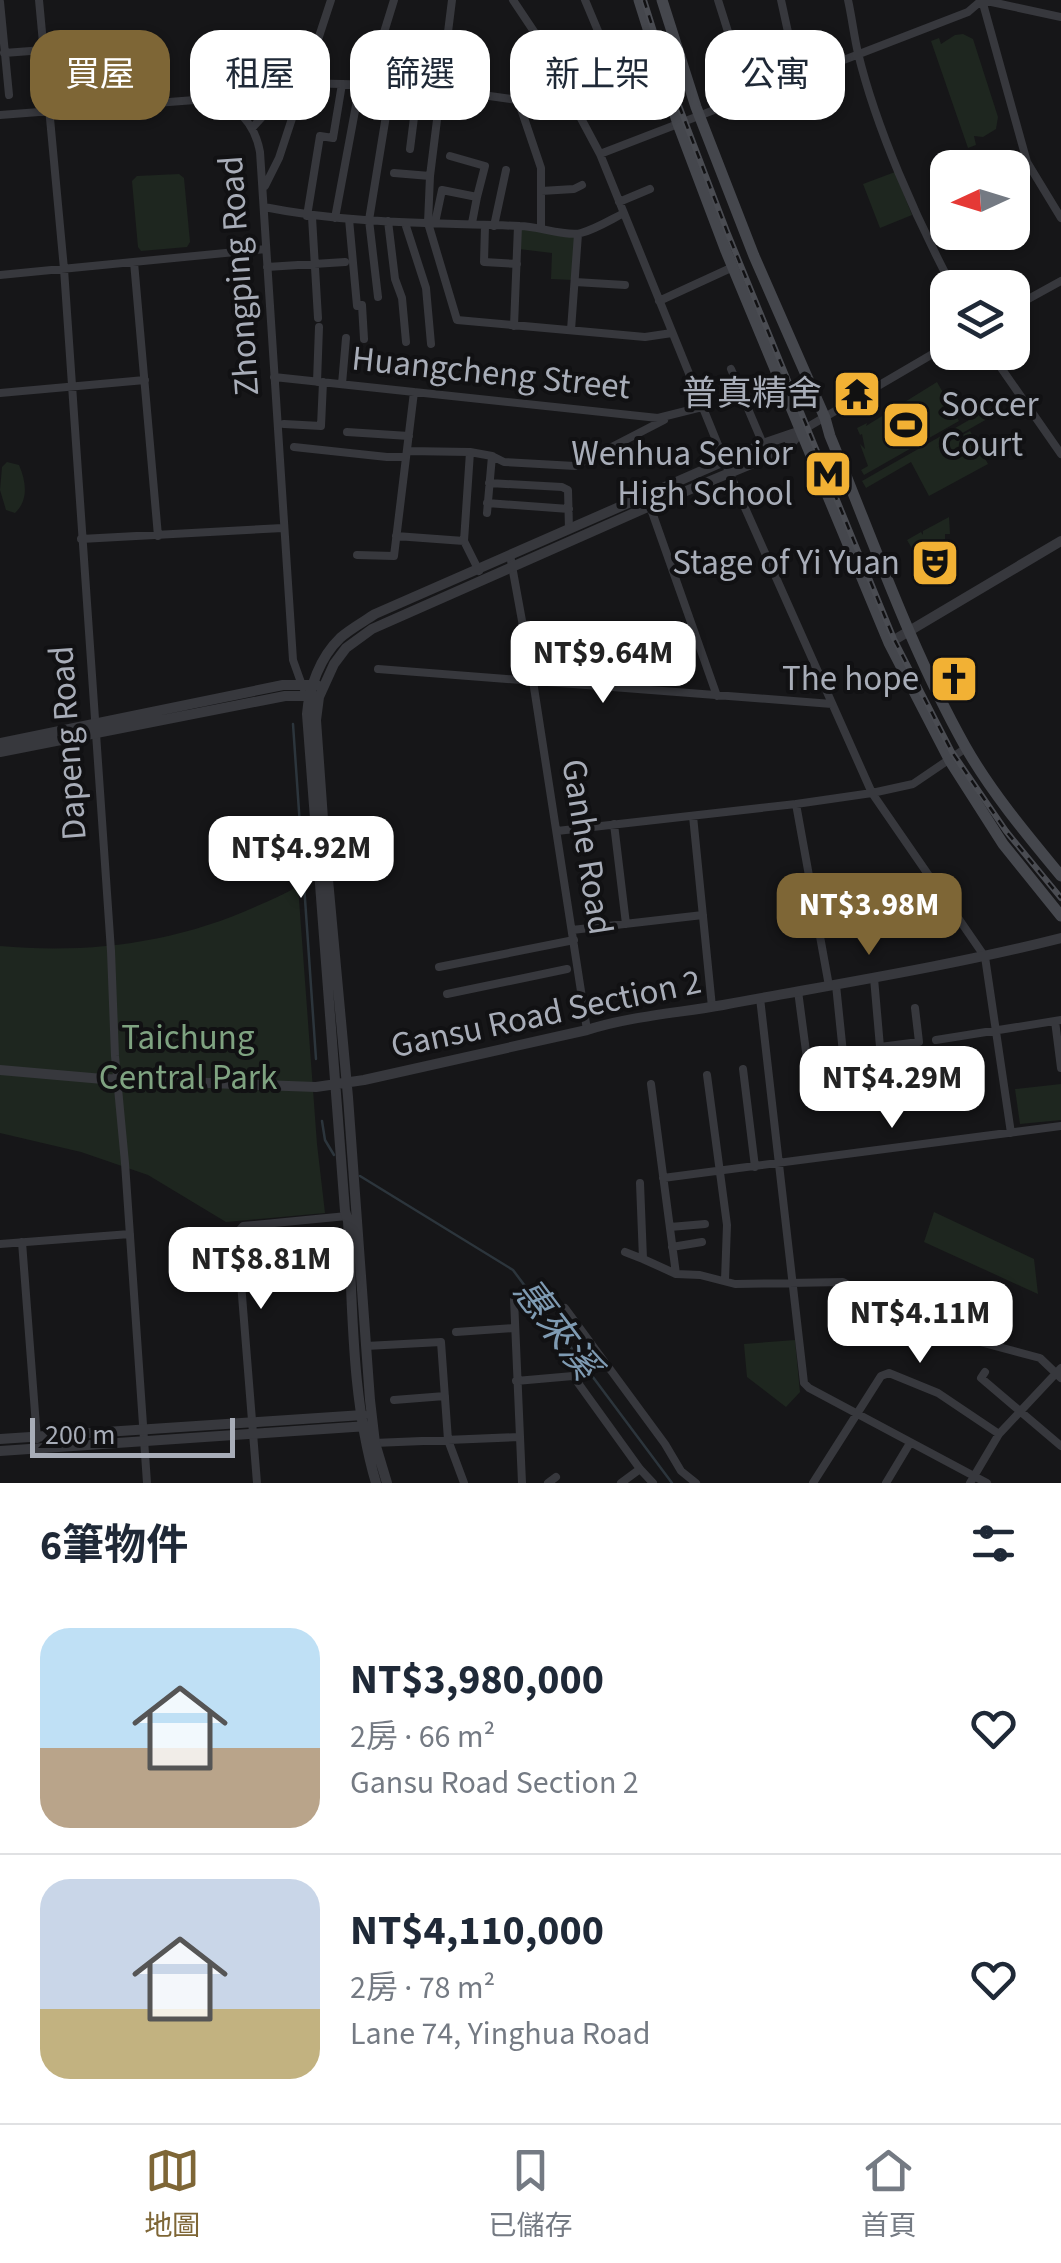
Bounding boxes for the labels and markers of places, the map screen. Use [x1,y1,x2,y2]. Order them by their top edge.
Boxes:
temple icon: 普真精舍 [831,368,883,420]
place label: 普真精舍 [682,369,822,419]
place label: Soccer Court [941,380,1039,470]
sports icon: Soccer Court [880,399,932,451]
place label: Wenhua Senior High School [571,429,794,519]
metro station icon: Wenhua Senior High School [802,448,854,500]
theatre icon: Stage of Yi Yuan [909,537,961,589]
place label: Stage of Yi Yuan [672,538,900,588]
pin: NT$9.64M [500,621,706,706]
church icon: The hope [928,653,980,705]
place label: The hope [782,654,919,704]
pin: NT$4.92M [198,816,404,901]
pin: NT$3.98M [766,873,972,958]
pin: NT$4.29M [789,1046,995,1131]
pin: NT$8.81M [158,1227,364,1312]
pin: NT$4.11M [817,1281,1023,1366]

